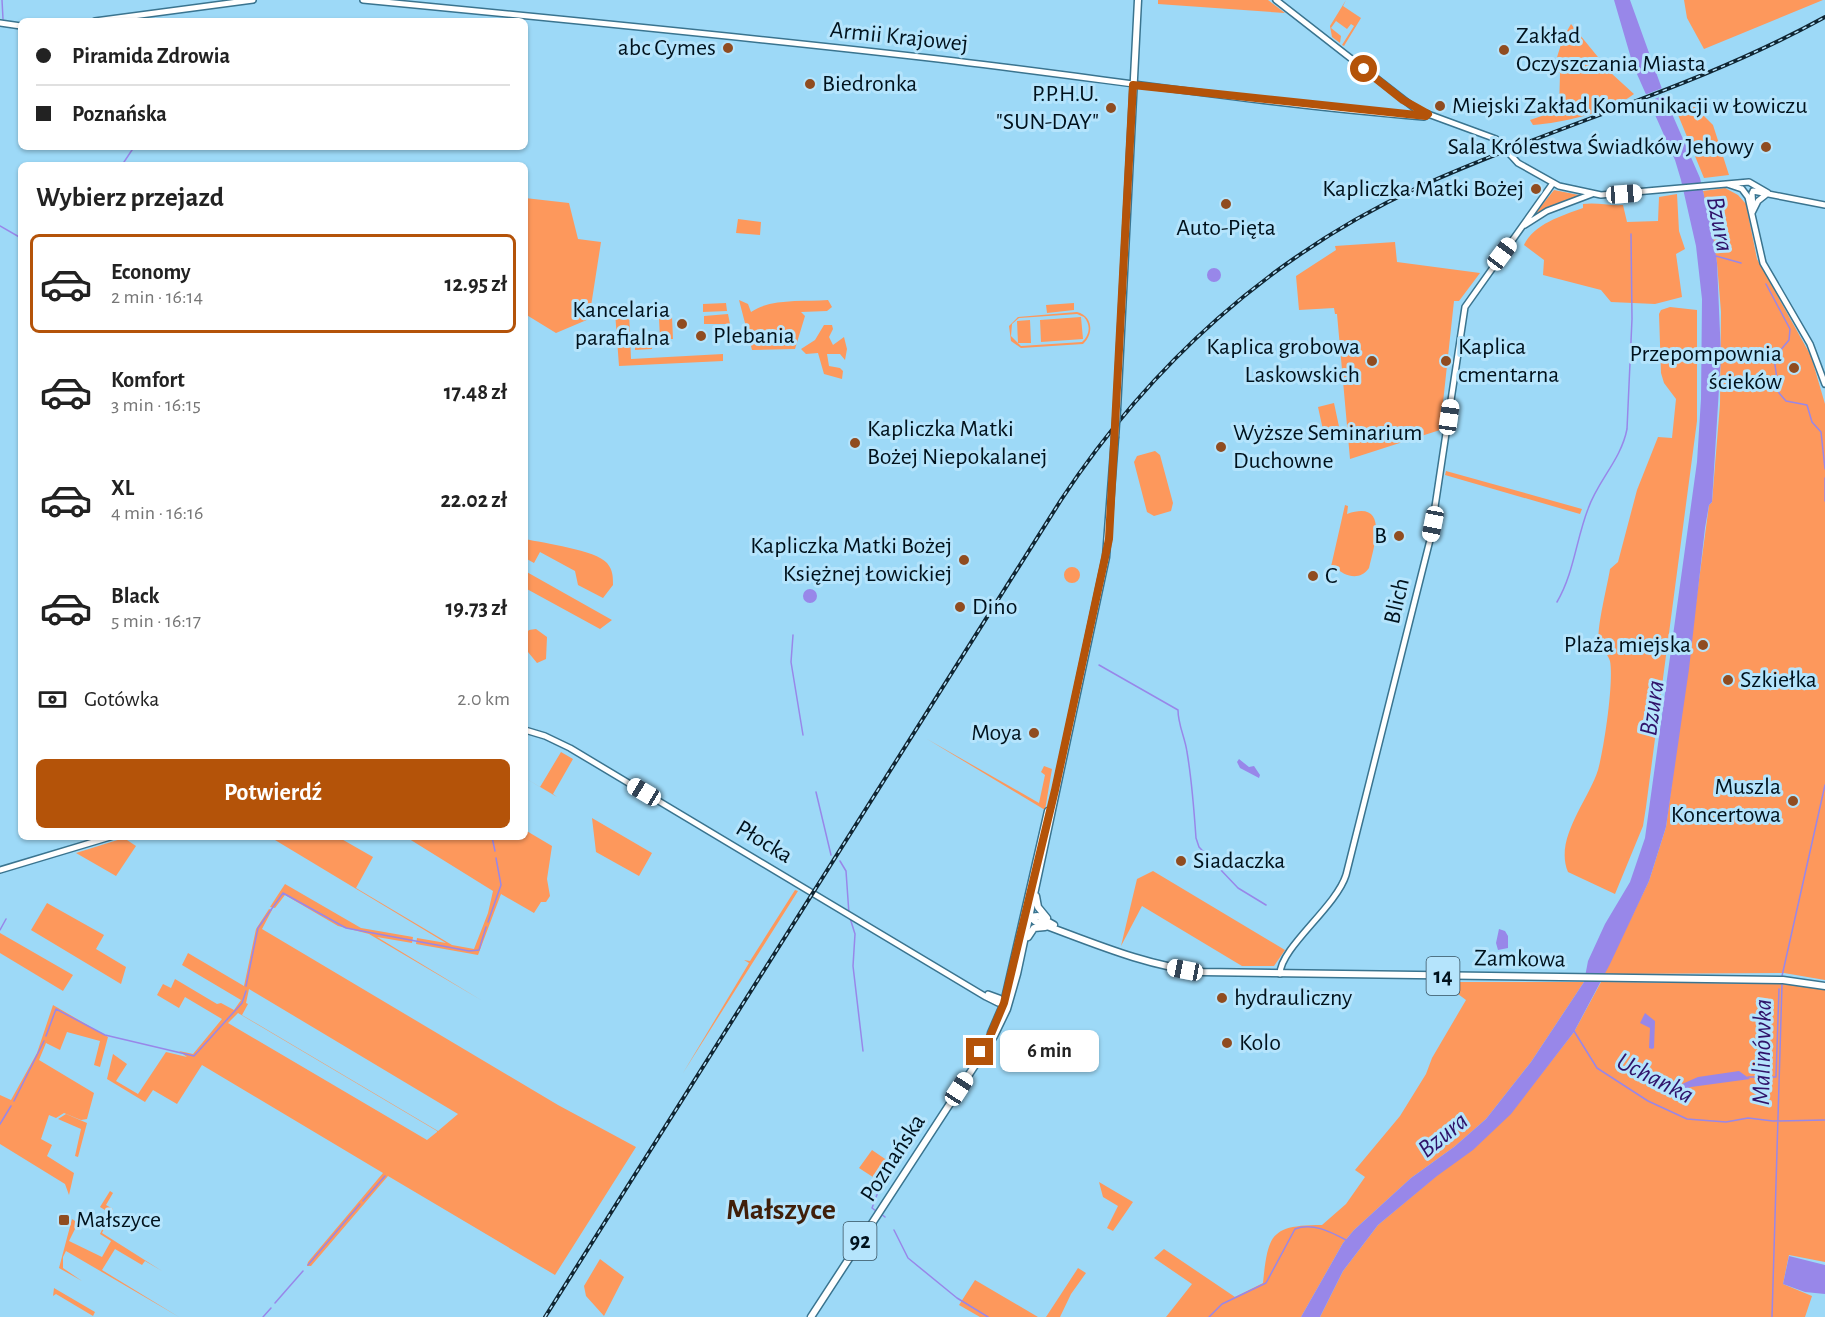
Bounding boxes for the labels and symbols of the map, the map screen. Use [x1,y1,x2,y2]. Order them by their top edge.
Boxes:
street label: Armii Krajowej [829,18,969,56]
place label: Zakład Oczyszczania Miasta [1516,24,1706,76]
place label: abc Cymes [618,36,716,60]
marker: abc Cymes [721,41,735,55]
marker: Zakład Oczyszczania Miasta [1497,43,1511,57]
route start [1350,55,1377,82]
place label: Biedronka [822,72,917,96]
marker: Biedronka [803,77,817,91]
place label: P.P.H.U. "SUN-DAY" [996,82,1099,134]
place label: Miejski Zakład Komunikacji w Łowiczu [1452,94,1807,118]
marker: Miejski Zakład Komunikacji w Łowiczu [1433,99,1447,113]
marker: P.P.H.U. "SUN-DAY" [1104,101,1118,115]
place label: Sala Królestwa Świadków Jehowy [1447,133,1754,159]
marker: Sala Królestwa Świadków Jehowy [1759,140,1773,154]
place label: Kapliczka Matki Bożej [1322,177,1524,201]
marker: Kapliczka Matki Bożej [1529,182,1543,196]
car [1605,184,1643,204]
water label: Bzura [1702,194,1738,254]
marker: Auto-Pięta [1219,197,1233,211]
place label: Auto-Pięta [1176,216,1276,240]
car [1484,234,1520,274]
place label: Kancelaria parafialna [572,298,670,350]
marker: Kancelaria parafialna [675,317,689,331]
place label: Plebania [713,324,795,348]
marker: Plebania [694,329,708,343]
place label: Kaplica grobowa Laskowskich [1206,335,1360,387]
place label: Kaplica cmentarna [1458,335,1559,387]
place label: Przepompownia ścieków [1629,342,1782,394]
marker: Kaplica grobowa Laskowskich [1365,354,1379,368]
marker: Kaplica cmentarna [1439,354,1453,368]
marker: Przepompownia ścieków [1787,361,1801,375]
car [1438,398,1460,436]
place label: Kapliczka Matki Bożej Niepokalanej [867,417,1047,469]
place label: Wyższe Seminarium Duchowne [1233,421,1422,473]
marker: Kapliczka Matki Bożej Niepokalanej [848,436,862,450]
marker: Wyższe Seminarium Duchowne [1214,440,1228,454]
car [1421,505,1445,543]
place label: B [1374,524,1387,548]
marker: B [1392,529,1406,543]
place label: Kapliczka Matki Bożej Księżnej Łowickiej [750,534,952,586]
marker: Kapliczka Matki Bożej Księżnej Łowickiej [957,553,971,567]
place label: C [1325,564,1337,588]
marker: C [1306,569,1320,583]
street label: Blich [1380,576,1414,626]
place label: Dino [972,595,1017,619]
marker: Dino [953,600,967,614]
place label: Plaża miejska [1564,633,1691,657]
marker: Plaża miejska [1696,638,1710,652]
place label: Szkiełka [1740,668,1817,692]
marker: Szkiełka [1721,673,1735,687]
water label: Bzura [1635,679,1669,737]
place label: Moya [971,721,1022,745]
marker: Moya [1027,726,1041,740]
car [624,775,664,809]
place label: Muszla Koncertowa [1671,775,1781,827]
marker: Muszla Koncertowa [1786,794,1800,808]
street label: Płocka [732,816,796,868]
place label: Siadaczka [1193,849,1285,873]
marker: Siadaczka [1174,854,1188,868]
street label: Zamkowa [1474,946,1566,972]
road number: 14 [1426,957,1460,995]
car [1166,958,1204,982]
place label: hydrauliczny [1234,986,1352,1010]
marker: hydrauliczny [1215,991,1229,1005]
water label: Malinówka [1748,999,1776,1105]
callout: 6 min [1001,1031,1100,1073]
place label: Kolo [1239,1031,1281,1055]
marker: Kolo [1220,1036,1234,1050]
route end [966,1038,993,1065]
water label: Uchanka [1612,1048,1698,1108]
car [942,1069,976,1109]
water label: Bzura [1413,1107,1473,1163]
street label: Poznańska [856,1110,930,1206]
district label: Małszyce [726,1195,836,1225]
place label: Małszyce [76,1208,161,1232]
marker: Małszyce [57,1213,71,1227]
road number: 92 [844,1222,876,1260]

